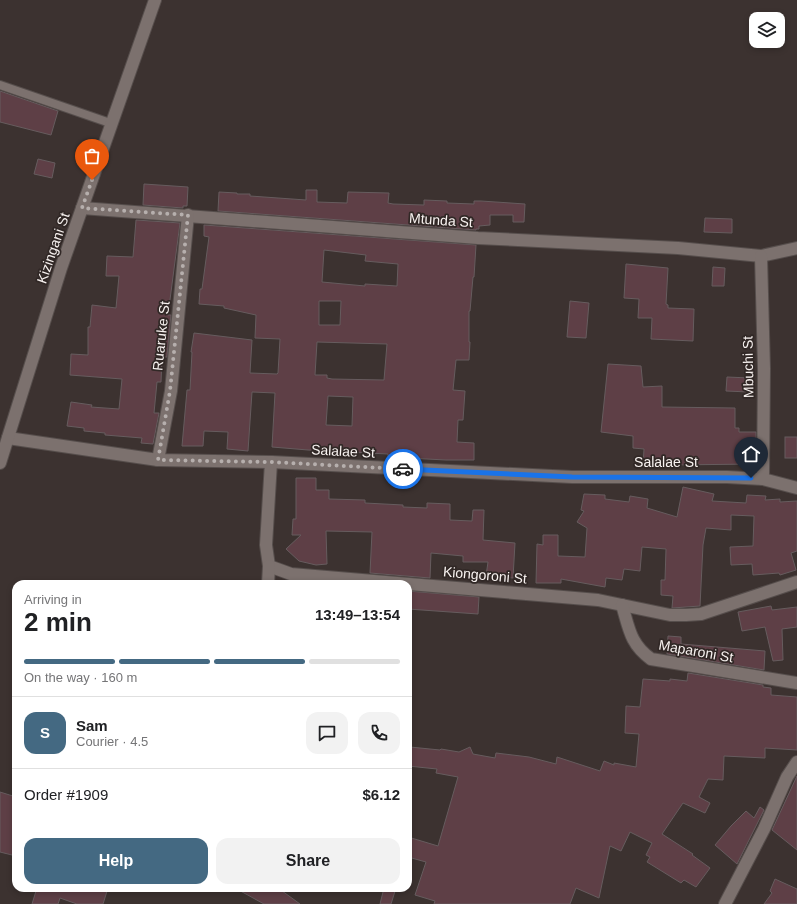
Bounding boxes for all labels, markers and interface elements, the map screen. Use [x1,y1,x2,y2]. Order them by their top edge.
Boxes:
map controls [749,12,785,48]
button: layers [749,12,785,48]
pin [75,139,109,180]
icon: bag [81,145,103,167]
street label: Kizingani St [33,210,73,286]
street label: Mtunda St [409,210,473,230]
street label: Ruaruke St [149,300,173,372]
street label: Mbuchi St [739,336,757,398]
pin [734,437,768,478]
street label: Salalae St [311,441,375,461]
icon: home [740,443,762,465]
courier [383,449,423,489]
street label: Salalae St [634,454,698,470]
icon: car [392,458,414,480]
street label: Kiongoroni St [442,563,528,587]
text: Arriving in [24,592,82,607]
text: 13:49–13:54 [315,606,400,623]
text: 2 min [24,607,92,637]
street label: Maparoni St [657,637,735,665]
text: On the way · 160 m [24,670,137,685]
button: chat [306,712,348,754]
button: phone [358,712,400,754]
text: Sam [76,717,108,734]
text: S [40,724,50,741]
text: Courier · 4.5 [76,734,148,749]
text: Order #1909 [24,786,108,803]
text: $6.12 [362,786,400,803]
button: Help [24,838,208,884]
button: Share [216,838,400,884]

